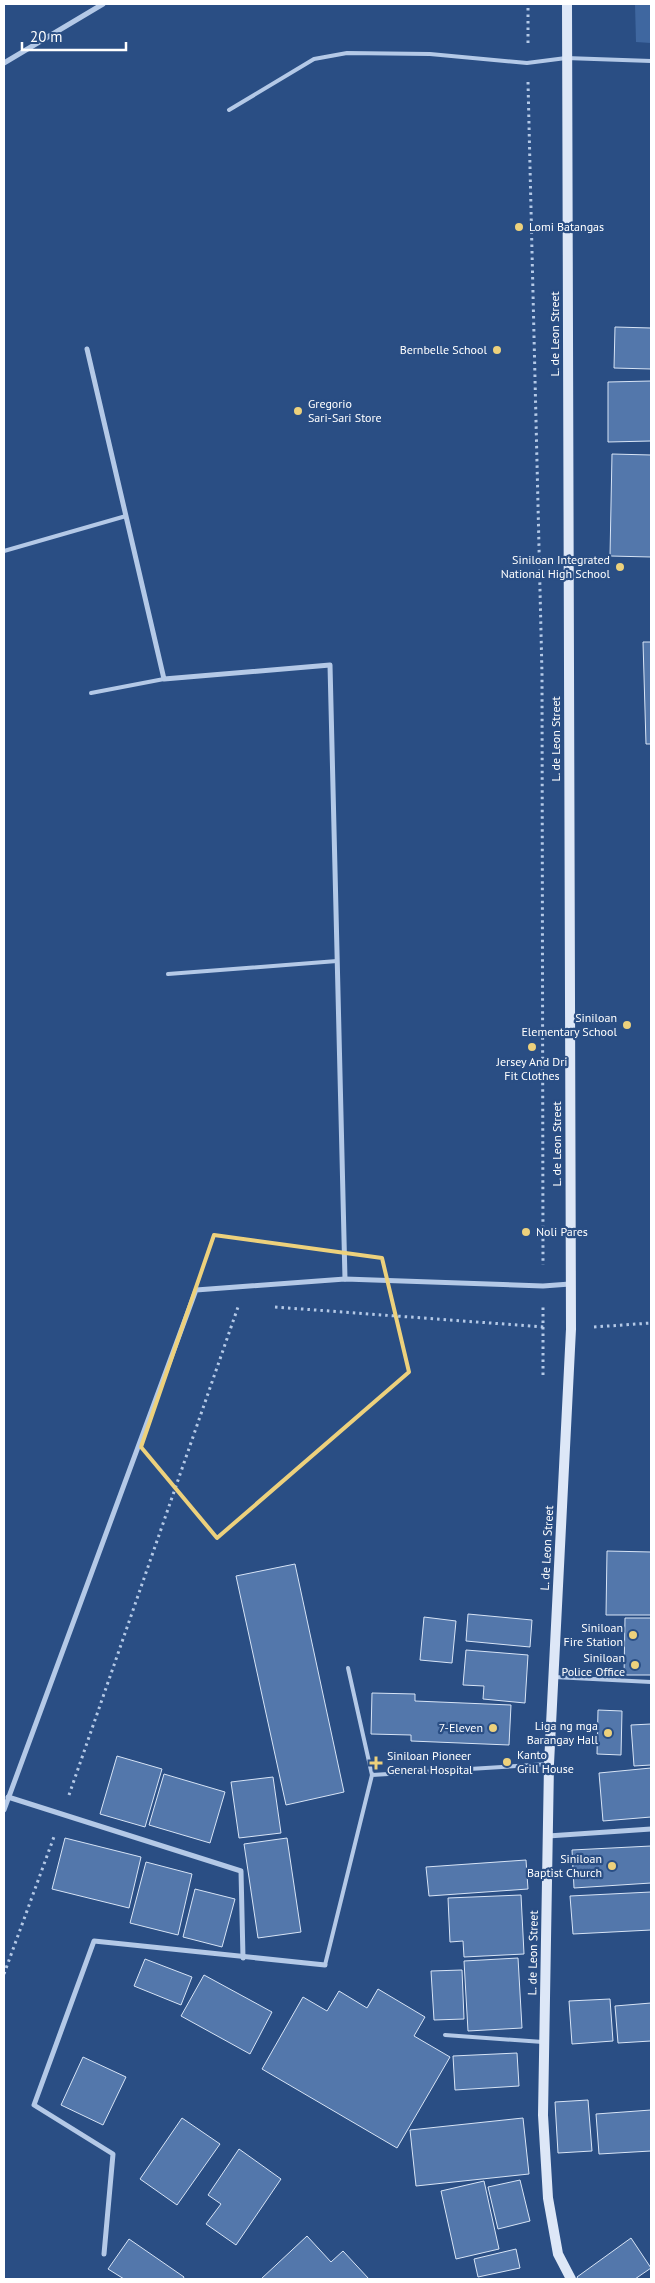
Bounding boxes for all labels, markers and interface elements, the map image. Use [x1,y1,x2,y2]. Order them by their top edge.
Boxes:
scale bar [22,20,126,52]
text: 20 m [30,27,63,46]
place label: Lomi Batangas [529,219,604,234]
marker: Lomi Batangas [513,221,525,233]
street label: L. de Leon Street [547,291,562,377]
place label: Bernbelle School [400,342,487,357]
marker: Bernbelle School [491,344,503,356]
place label: Gregorio Sari-Sari Store [308,396,382,425]
marker: Gregorio Sari-Sari Store [292,405,304,417]
place label: Siniloan Integrated National High School [501,552,610,581]
marker: Siniloan Integrated National High School [614,561,626,573]
street label: L. de Leon Street [548,696,563,782]
place label: Siniloan Elementary School [521,1010,617,1039]
marker: Siniloan Elementary School [621,1019,633,1031]
marker: Jersey And Dri Fit Clothes [526,1041,538,1053]
place label: Jersey And Dri Fit Clothes [496,1054,567,1083]
street label: L. de Leon Street [549,1101,564,1187]
place label: Noli Pares [536,1224,588,1239]
marker: Noli Pares [520,1226,532,1238]
street label: L. de Leon Street [537,1505,556,1591]
place label: Siniloan Fire Station [564,1620,623,1649]
marker: Siniloan Fire Station [627,1629,639,1641]
place label: Siniloan Police Office [561,1650,625,1679]
marker: Siniloan Police Office [629,1659,641,1671]
place label: Liga ng mga Barangay Hall [527,1718,598,1747]
place label: 7-Eleven [439,1720,483,1735]
marker: 7-Eleven [487,1722,499,1734]
marker: Liga ng mga Barangay Hall [602,1727,614,1739]
place label: Kanto Grill House [517,1747,574,1776]
place label: Siniloan Pioneer General Hospital [387,1748,473,1777]
marker: Siniloan Pioneer General Hospital [369,1756,383,1770]
marker: Kanto Grill House [501,1756,513,1768]
place label: Siniloan Baptist Church [527,1851,602,1880]
marker: Siniloan Baptist Church [606,1860,618,1872]
street label: L. de Leon Street [524,1910,541,1996]

